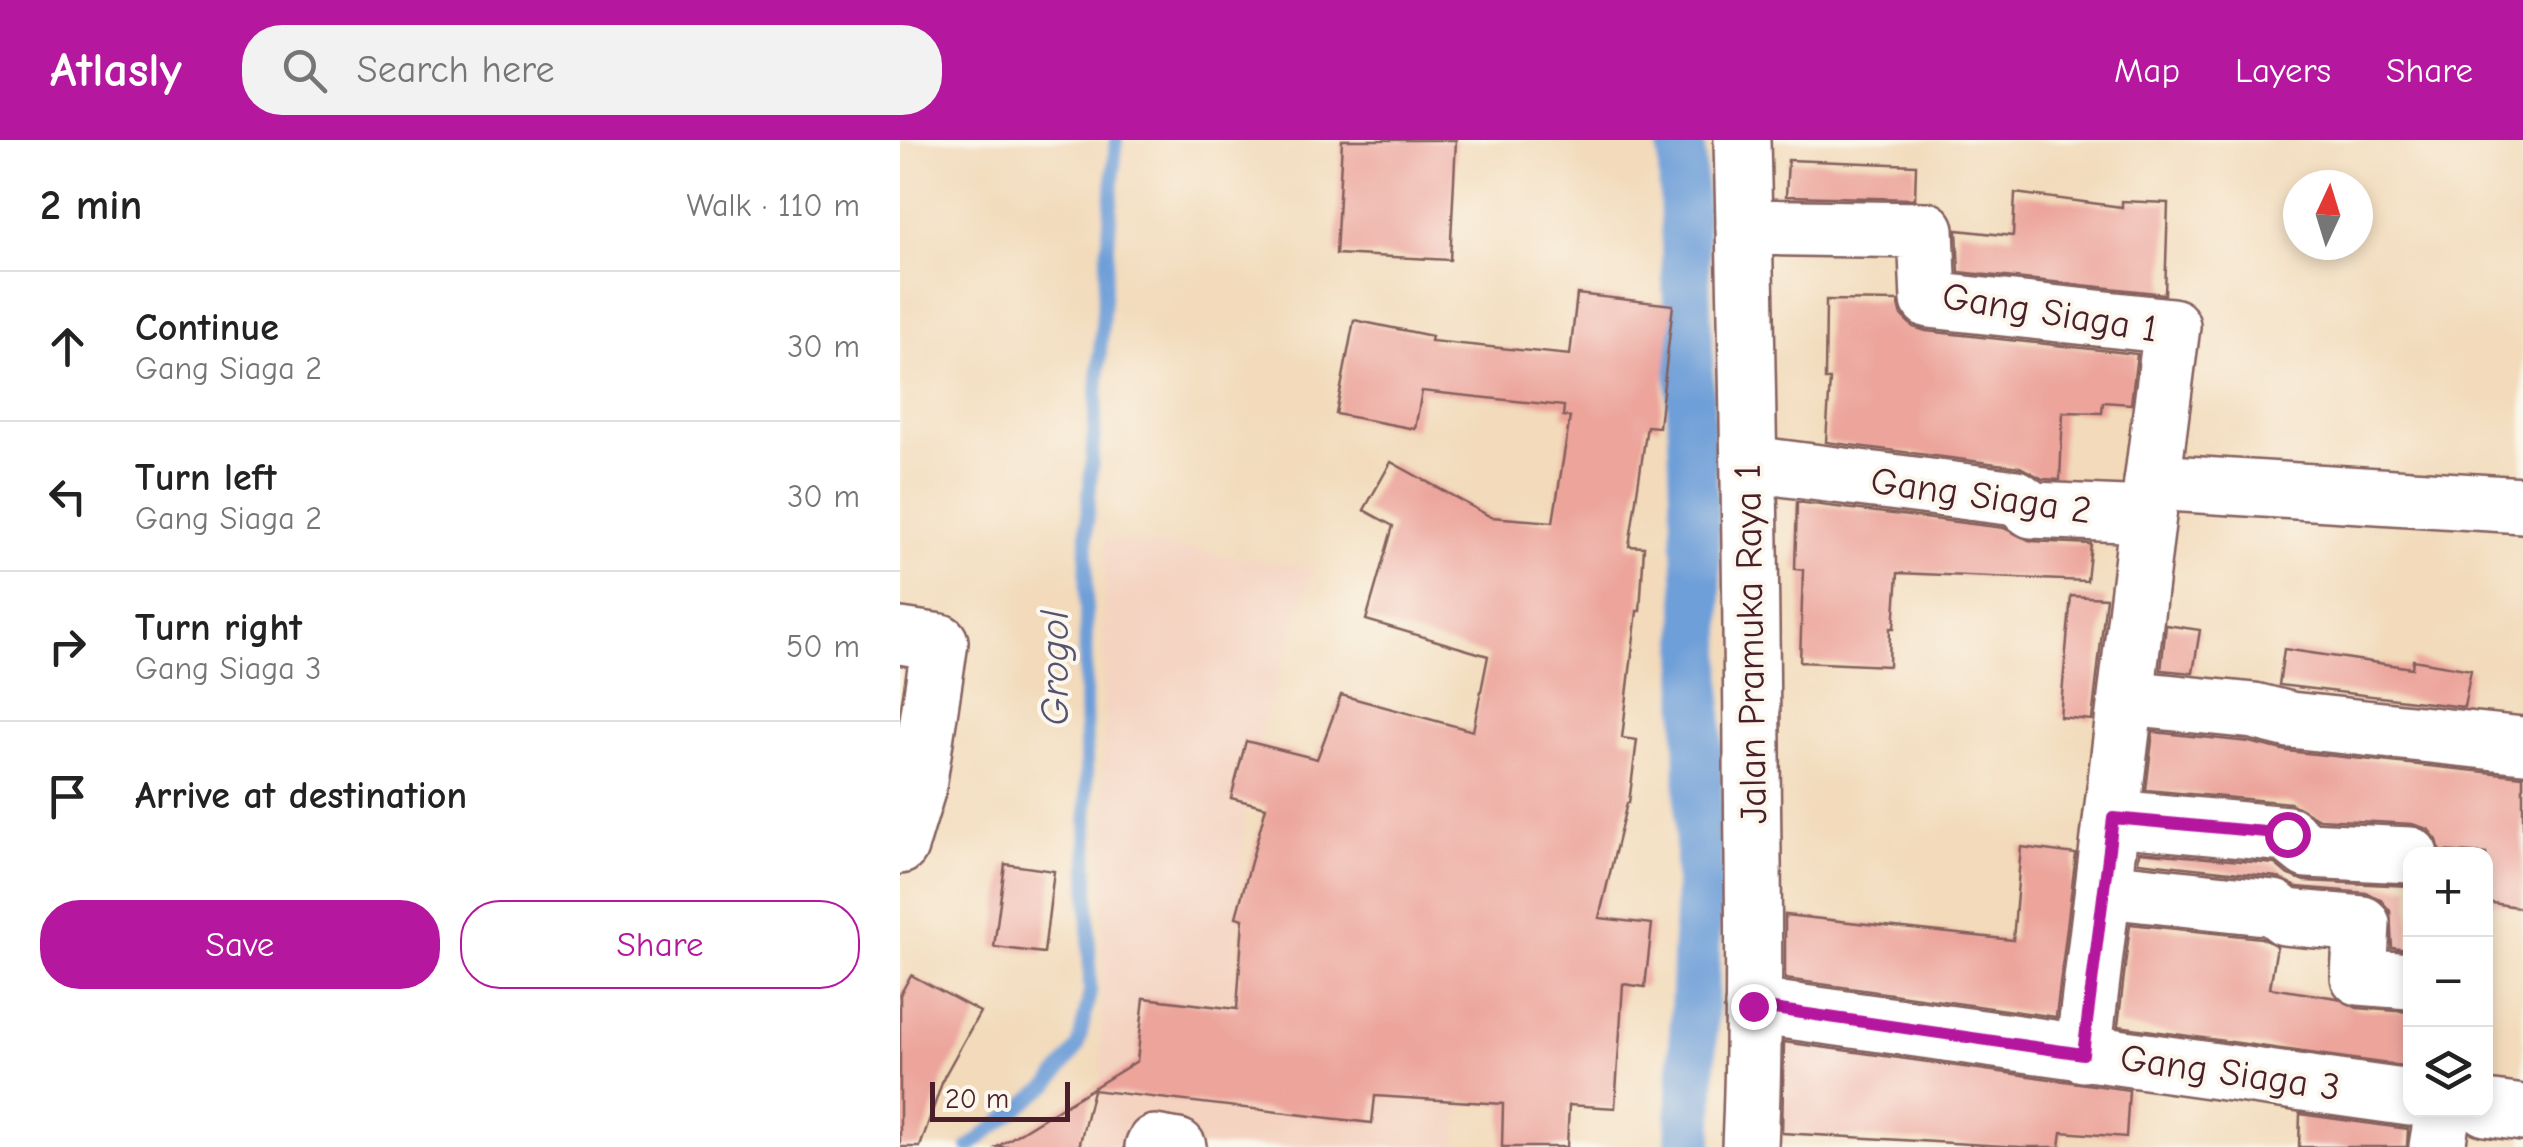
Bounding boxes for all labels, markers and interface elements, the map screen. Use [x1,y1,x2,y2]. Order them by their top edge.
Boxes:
search box [242,25,942,115]
text: Atlasly [50,43,182,98]
icon: search [277,43,332,98]
text: Search here [357,48,554,92]
text: Map [2114,50,2180,91]
text: Layers [2235,50,2331,91]
text: Share [2386,50,2473,91]
north arrow [2283,170,2373,260]
text: 2 min [40,181,142,230]
text: Walk · 110 m [686,187,860,224]
street label: Gang Siaga 1 [1939,274,2161,352]
text: Continue [135,306,279,350]
icon: ahead [40,319,95,374]
text: 30 m [787,328,860,365]
text: Gang Siaga 2 [135,350,322,387]
text: Turn left [135,456,276,500]
street label: Gang Siaga 2 [1868,459,2094,533]
street label: Jalan Pramuka Raya 1 [1726,464,1776,824]
icon: left [40,469,95,524]
text: 30 m [787,478,860,515]
text: Gang Siaga 2 [135,500,322,537]
text: Turn right [135,606,302,650]
water label: Grogol [1032,609,1078,726]
icon: right [40,619,95,674]
text: 50 m [786,628,860,665]
text: Gang Siaga 3 [135,650,322,687]
icon: arrive [40,769,95,824]
text: Arrive at destination [135,774,467,818]
route start [2265,812,2311,858]
map controls [2403,847,2493,1117]
button: + [2403,847,2493,937]
button: Save [40,900,440,989]
button: Share [460,900,860,989]
button: − [2403,937,2493,1027]
route end [1731,984,1777,1030]
button: layers [2403,1027,2493,1117]
street label: Gang Siaga 3 [2117,1036,2343,1110]
scale bar [930,1077,1070,1122]
text: 20 m [945,1083,1009,1115]

